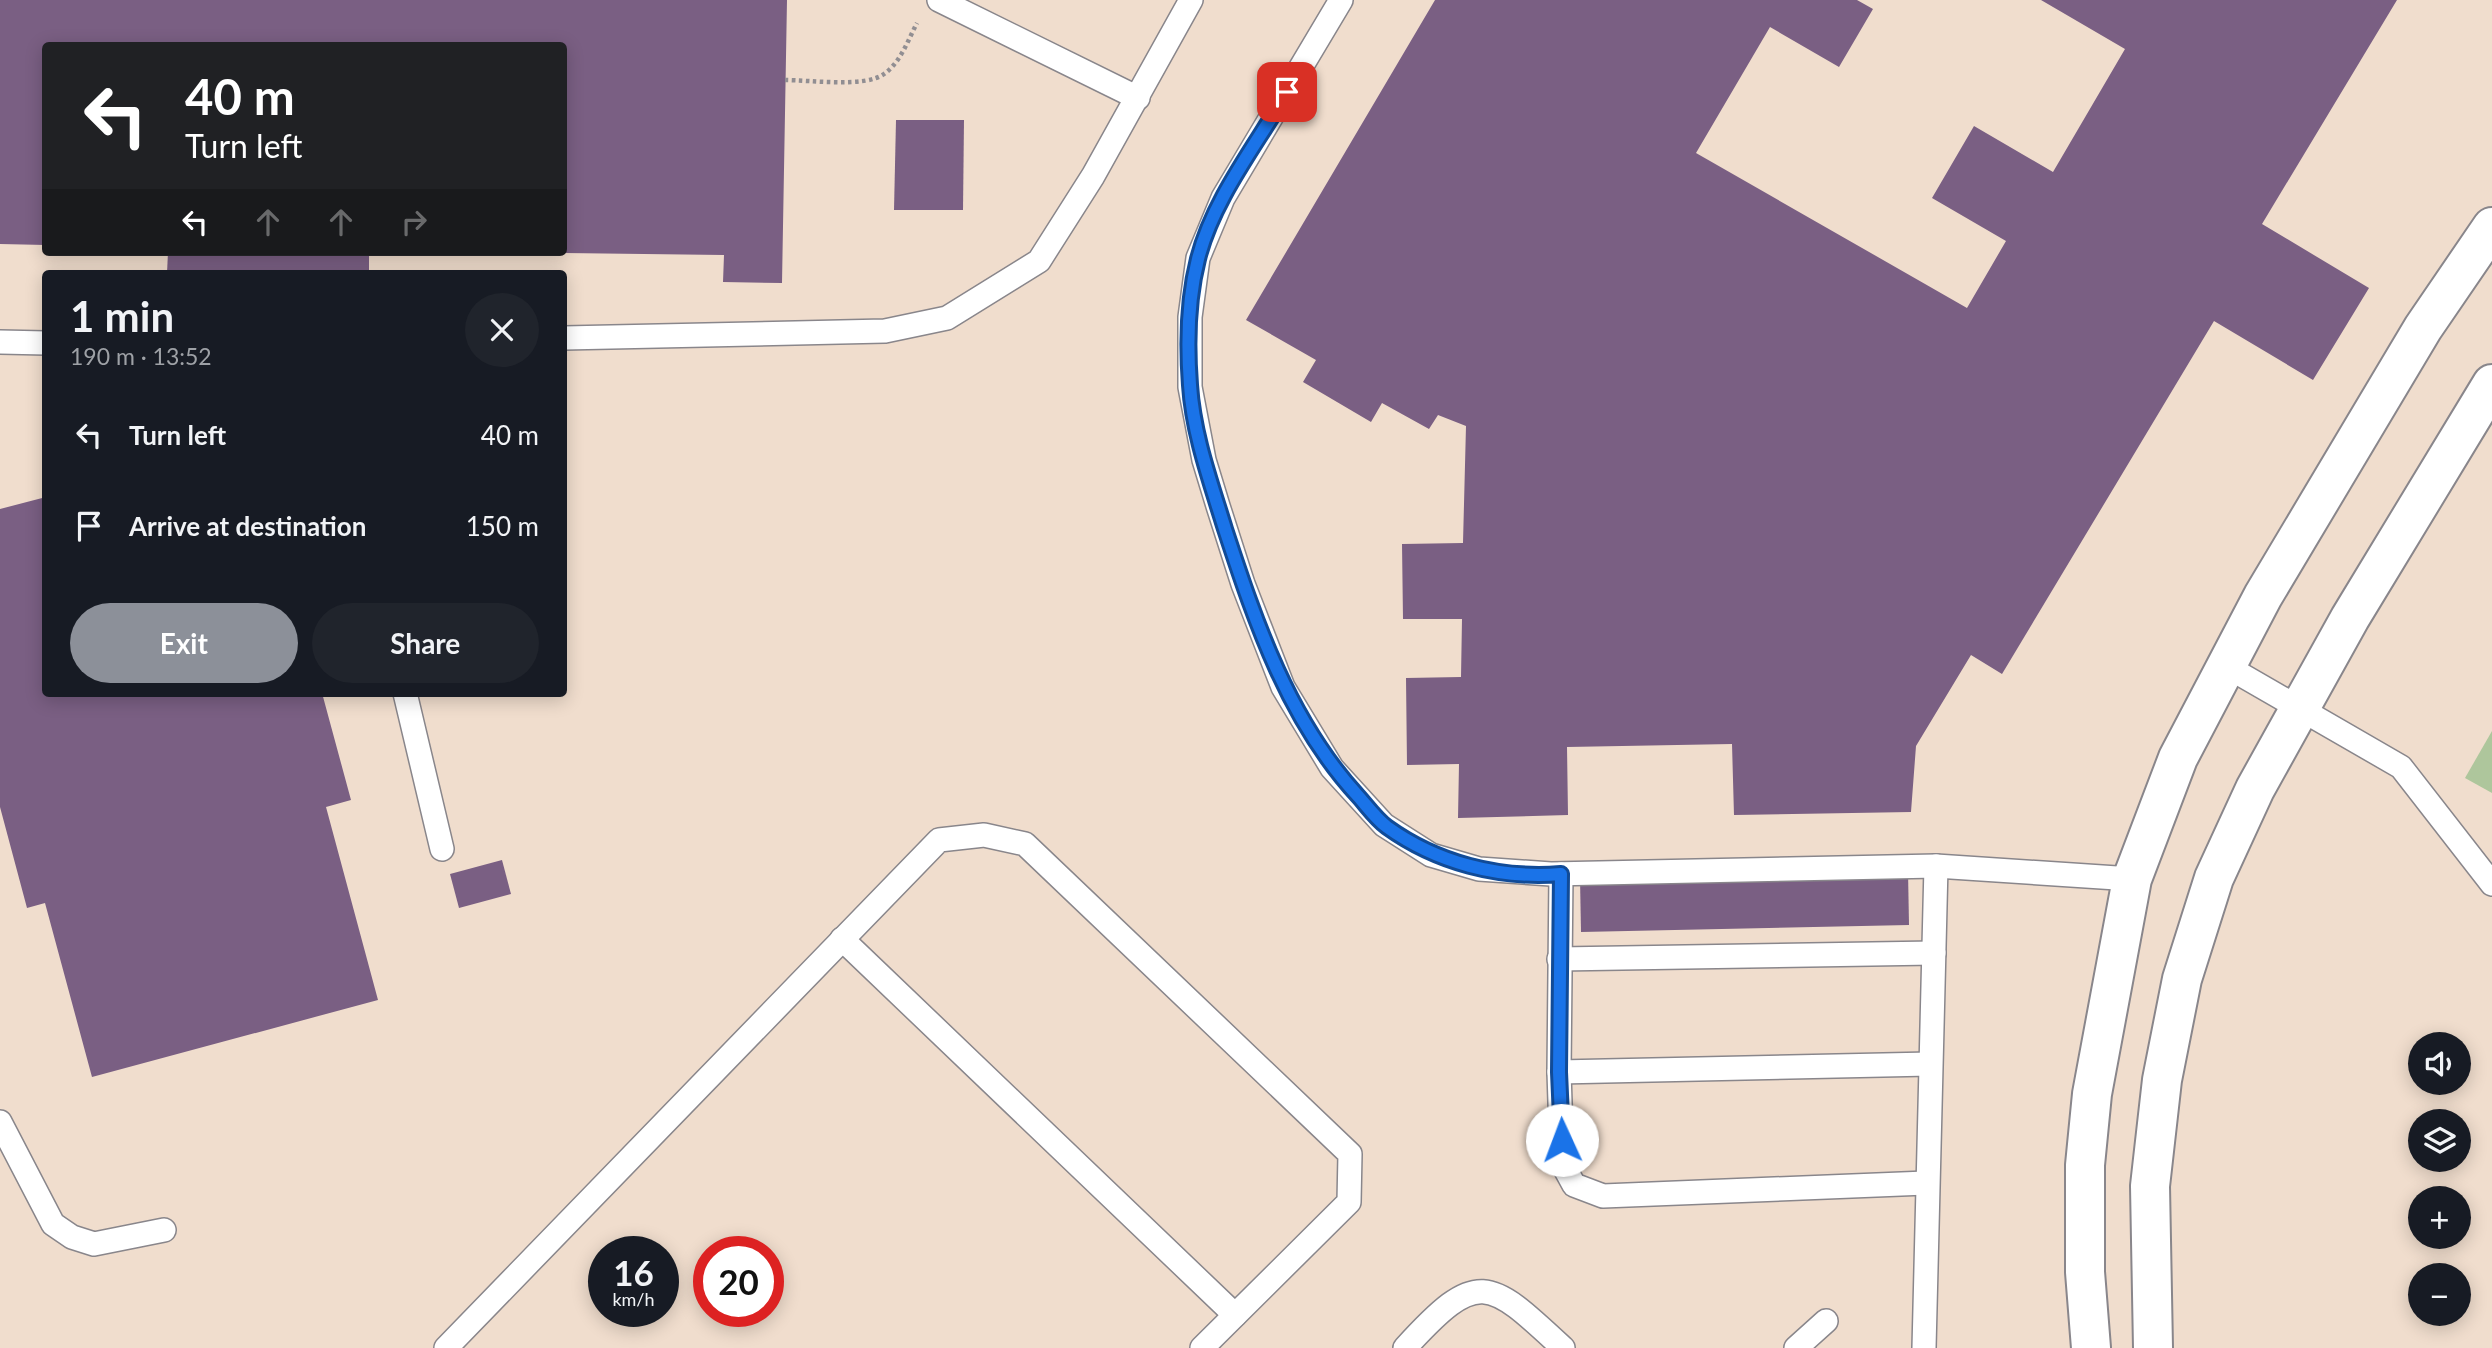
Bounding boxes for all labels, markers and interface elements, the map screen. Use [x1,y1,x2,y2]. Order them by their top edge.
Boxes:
pin [1257,62,1317,122]
text: 40 m [185,67,295,125]
icon: left [70,70,161,161]
icon: arrive [1268,73,1306,111]
text: Turn left [185,126,302,165]
icon: left [176,203,214,241]
icon: ahead [249,203,287,241]
icon: ahead [322,203,360,241]
icon: right [395,203,433,241]
text: 1 min [70,291,174,341]
button: close [465,293,539,367]
text: 190 m · 13:52 [70,342,212,370]
icon: left [70,416,108,454]
text: Turn left [129,419,226,451]
text: 40 m [481,419,539,451]
icon: arrive [70,507,108,545]
text: Arrive at destination [129,510,366,542]
text: 150 m [466,510,539,542]
button: Exit [70,603,298,683]
button: Share [312,603,539,683]
map controls [2408,1032,2471,1326]
button: sound [2408,1032,2471,1095]
position arrow [1525,1103,1599,1177]
button: layers [2408,1109,2471,1172]
button: + [2408,1186,2471,1249]
speed limit sign: 20 [693,1236,784,1327]
text: 16 [613,1251,654,1293]
button: − [2408,1263,2471,1326]
text: km/h [612,1288,655,1310]

